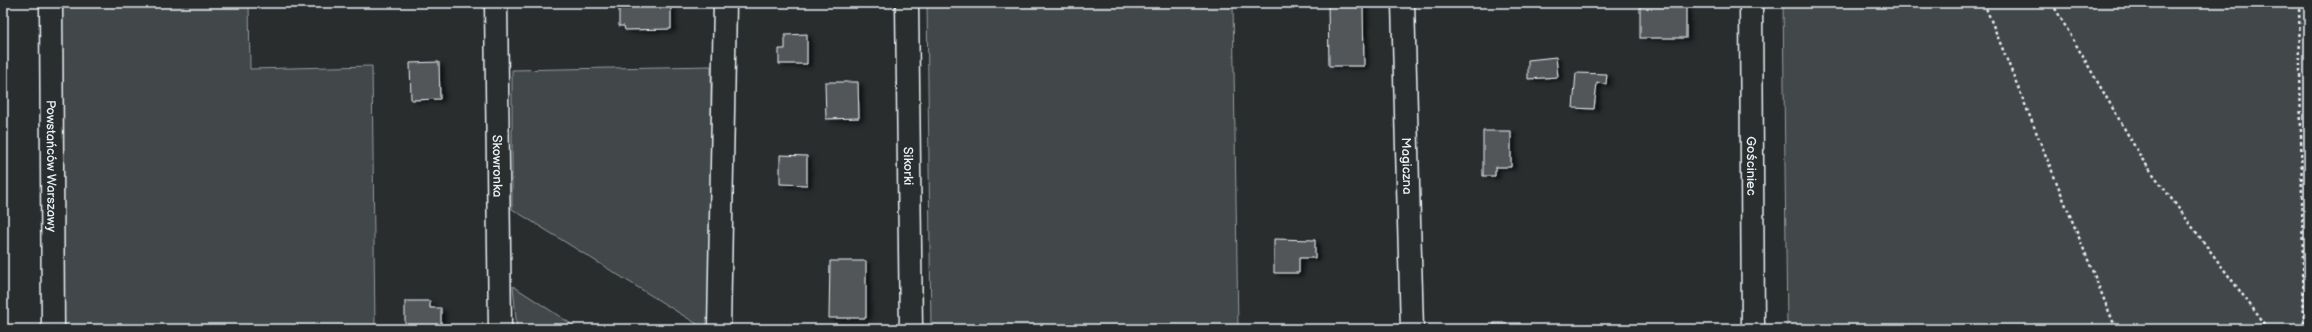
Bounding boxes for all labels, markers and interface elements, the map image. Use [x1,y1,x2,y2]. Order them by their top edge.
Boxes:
street label: Powstańców Warszawy [43,100,59,232]
street label: Skowronka [489,135,505,197]
street label: Gościniec [1743,136,1759,196]
street label: Magiczna [1398,137,1415,195]
street label: Sikorki [900,147,916,185]

